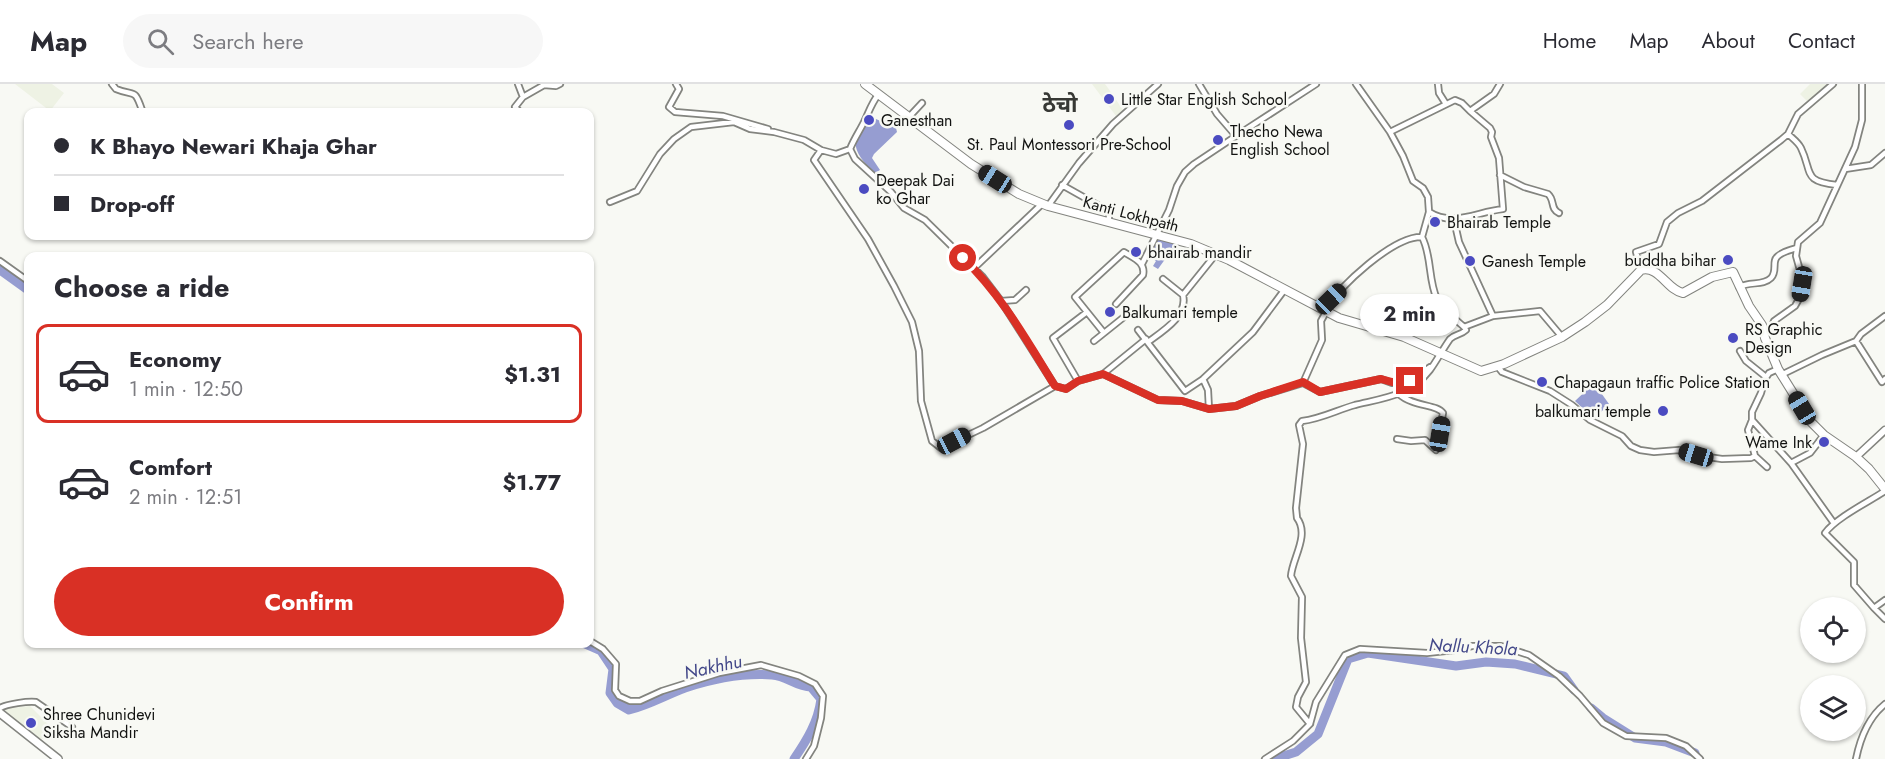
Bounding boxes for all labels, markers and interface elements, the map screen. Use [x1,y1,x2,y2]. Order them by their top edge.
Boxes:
search box [123,14,543,68]
text: Map [30,21,87,62]
icon: search [144,25,177,58]
text: Search here [192,25,304,57]
text: Home [1543,26,1596,56]
text: Map [1629,26,1669,56]
text: About [1702,26,1755,56]
text: Contact [1788,26,1855,56]
district label: ठेचो [1042,88,1078,120]
place label: Little Star English School [1121,88,1287,111]
marker: Little Star English School [1102,92,1116,106]
place label: Ganesthan [881,109,953,132]
marker: Ganesthan [862,113,876,127]
marker: St. Paul Montessori Pre-School [1062,118,1076,132]
place label: Thecho Newa English School [1230,120,1330,161]
text: K Bhayo Newari Khaja Ghar [90,130,377,162]
place label: St. Paul Montessori Pre-School [967,133,1171,156]
marker: Thecho Newa English School [1211,133,1225,147]
car [975,162,1015,196]
place label: Deepak Dai ko Ghar [876,169,955,210]
marker: Deepak Dai ko Ghar [857,182,871,196]
text: Drop-off [90,188,174,220]
street label: Kanti Lokhpath [1081,190,1181,238]
place label: Bhairab Temple [1447,211,1551,234]
marker: Bhairab Temple [1428,215,1442,229]
place label: bhairab mandir [1148,241,1252,264]
route start [949,244,976,271]
marker: bhairab mandir [1129,245,1143,259]
place label: buddha bihar [1624,249,1717,272]
place label: Ganesh Temple [1482,250,1586,273]
marker: buddha bihar [1721,253,1735,267]
marker: Ganesh Temple [1463,254,1477,268]
car [1790,265,1814,303]
text: Choose a ride [54,268,229,307]
car [1312,280,1350,318]
callout: 2 min [1360,294,1460,336]
text: 2 min [1383,300,1436,329]
place label: Balkumari temple [1122,301,1238,324]
marker: Balkumari temple [1103,305,1117,319]
place label: RS Graphic Design [1745,318,1822,359]
marker: RS Graphic Design [1726,331,1740,345]
text: Economy [129,343,221,375]
icon: car [57,347,111,401]
text: $1.31 [504,358,561,390]
route end [1396,367,1423,394]
place label: Chapagaun traffic Police Station [1554,371,1770,394]
text: 1 min · 12:50 [129,375,243,404]
marker: Chapagaun traffic Police Station [1535,375,1549,389]
car [1785,388,1819,428]
place label: balkumari temple [1535,400,1651,423]
marker: balkumari temple [1656,404,1670,418]
car [1428,415,1452,453]
car [934,425,974,457]
place label: Wame Ink [1745,431,1813,454]
marker: Wame Ink [1817,435,1831,449]
car [1676,441,1716,469]
text: Comfort [129,451,212,483]
icon: car [57,455,111,509]
text: $1.77 [503,466,561,498]
text: 2 min · 12:51 [129,483,242,512]
button: Confirm [54,567,564,636]
map controls [1800,597,1866,741]
button: locate [1800,597,1866,663]
water label: Nallu Khola [1428,632,1518,662]
water label: Nakhhu [682,648,744,686]
button: layers [1800,675,1866,741]
place label: Shree Chunidevi Siksha Mandir [43,703,155,744]
marker: Shree Chunidevi Siksha Mandir [24,716,38,730]

